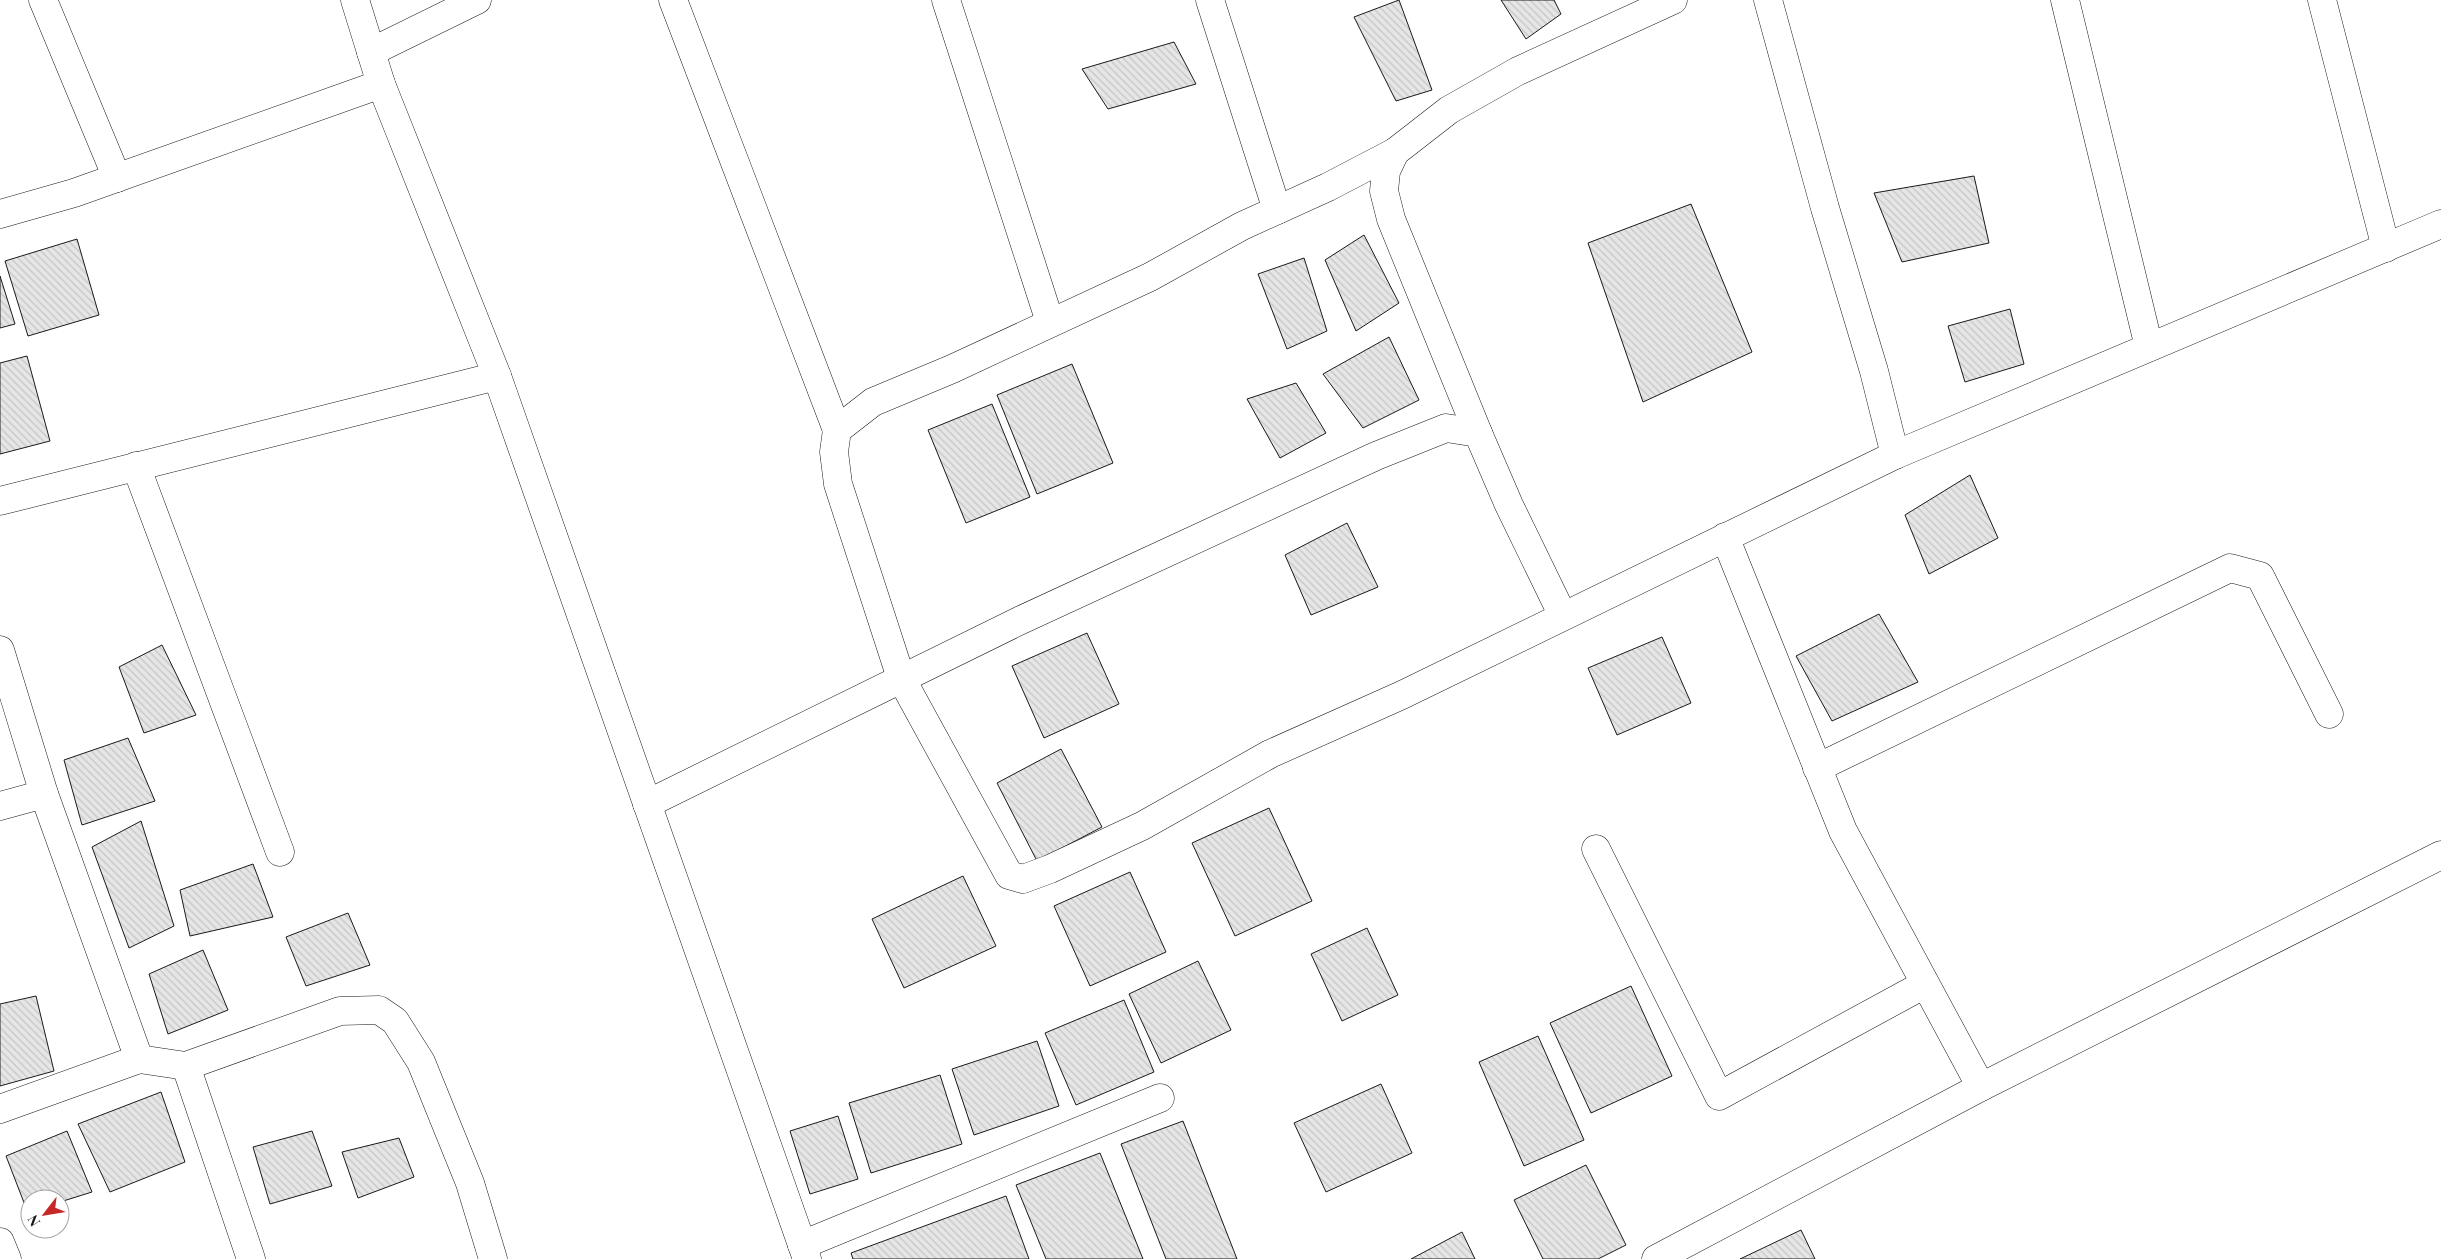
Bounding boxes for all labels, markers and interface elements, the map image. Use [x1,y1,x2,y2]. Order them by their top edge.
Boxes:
north arrow [20,1189,70,1239]
text: N [23,1212,44,1230]

